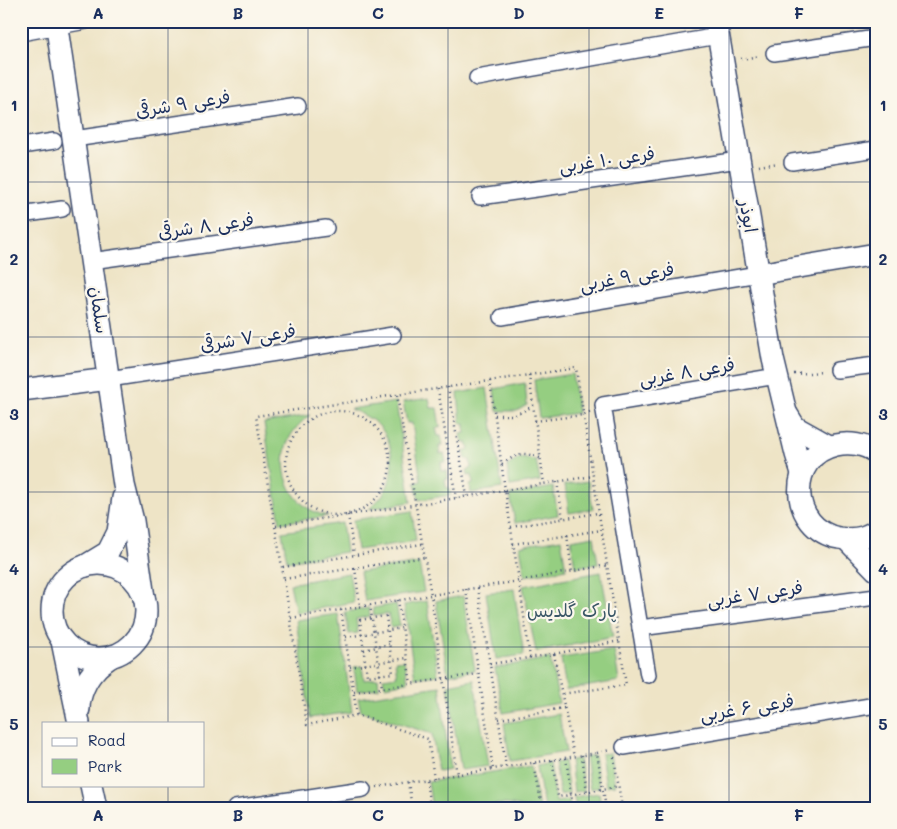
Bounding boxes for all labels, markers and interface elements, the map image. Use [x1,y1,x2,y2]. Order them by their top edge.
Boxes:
text: A [92,2,104,23]
text: B [233,2,243,23]
text: C [372,2,384,23]
text: D [513,2,525,23]
text: E [654,2,664,23]
text: F [794,2,804,23]
street label: فرعی ۹ شرقی [134,84,232,122]
text: 1 [10,94,18,115]
text: 1 [879,94,887,115]
street label: فرعی ۱۰ غربی [557,140,656,178]
street label: ابوذر [734,195,764,234]
street label: فرعی ۸ شرقی [156,206,255,244]
text: 2 [10,248,19,269]
text: 2 [879,248,888,269]
street label: فرعی ۹ غربی [578,256,676,296]
street label: سلمان [85,285,115,335]
street label: فرعی ۷ شرقی [198,318,298,356]
street label: فرعی ۸ غربی [637,352,736,390]
text: 3 [9,403,19,424]
text: 3 [878,403,888,424]
text: 4 [9,558,19,579]
text: 4 [878,558,888,579]
street label: فرعی ۷ غربی [705,574,804,612]
park label: پارک گلدیس [527,598,617,623]
street label: فرعی ۶ غربی [698,688,796,726]
text: 5 [9,713,19,734]
text: 5 [878,713,888,734]
legend [42,722,205,786]
text: Road [88,730,125,750]
text: Park [88,756,122,776]
text: A [92,804,104,825]
text: B [233,804,243,825]
text: C [372,804,384,825]
text: D [513,804,525,825]
text: E [654,804,664,825]
text: F [794,804,804,825]

